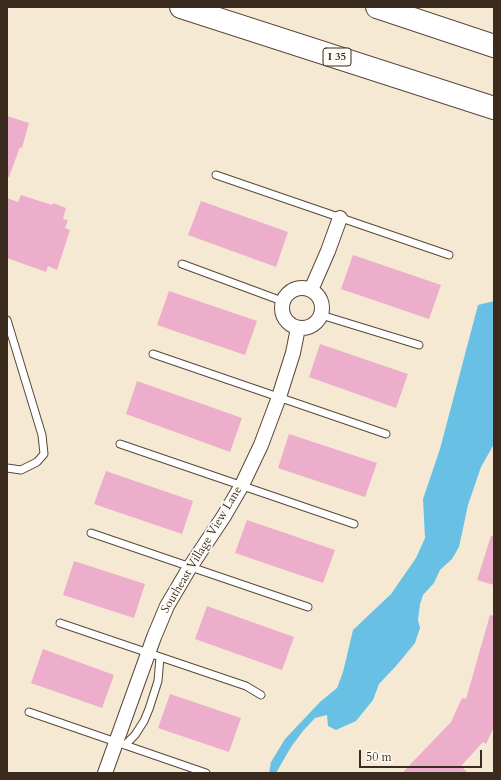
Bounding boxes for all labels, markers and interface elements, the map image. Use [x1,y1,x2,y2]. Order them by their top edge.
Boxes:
road number: I 35 [323,48,351,66]
street label: Southeast Village View Lane [158,484,246,616]
scale bar [361,742,484,768]
text: 50 m [366,749,392,765]

